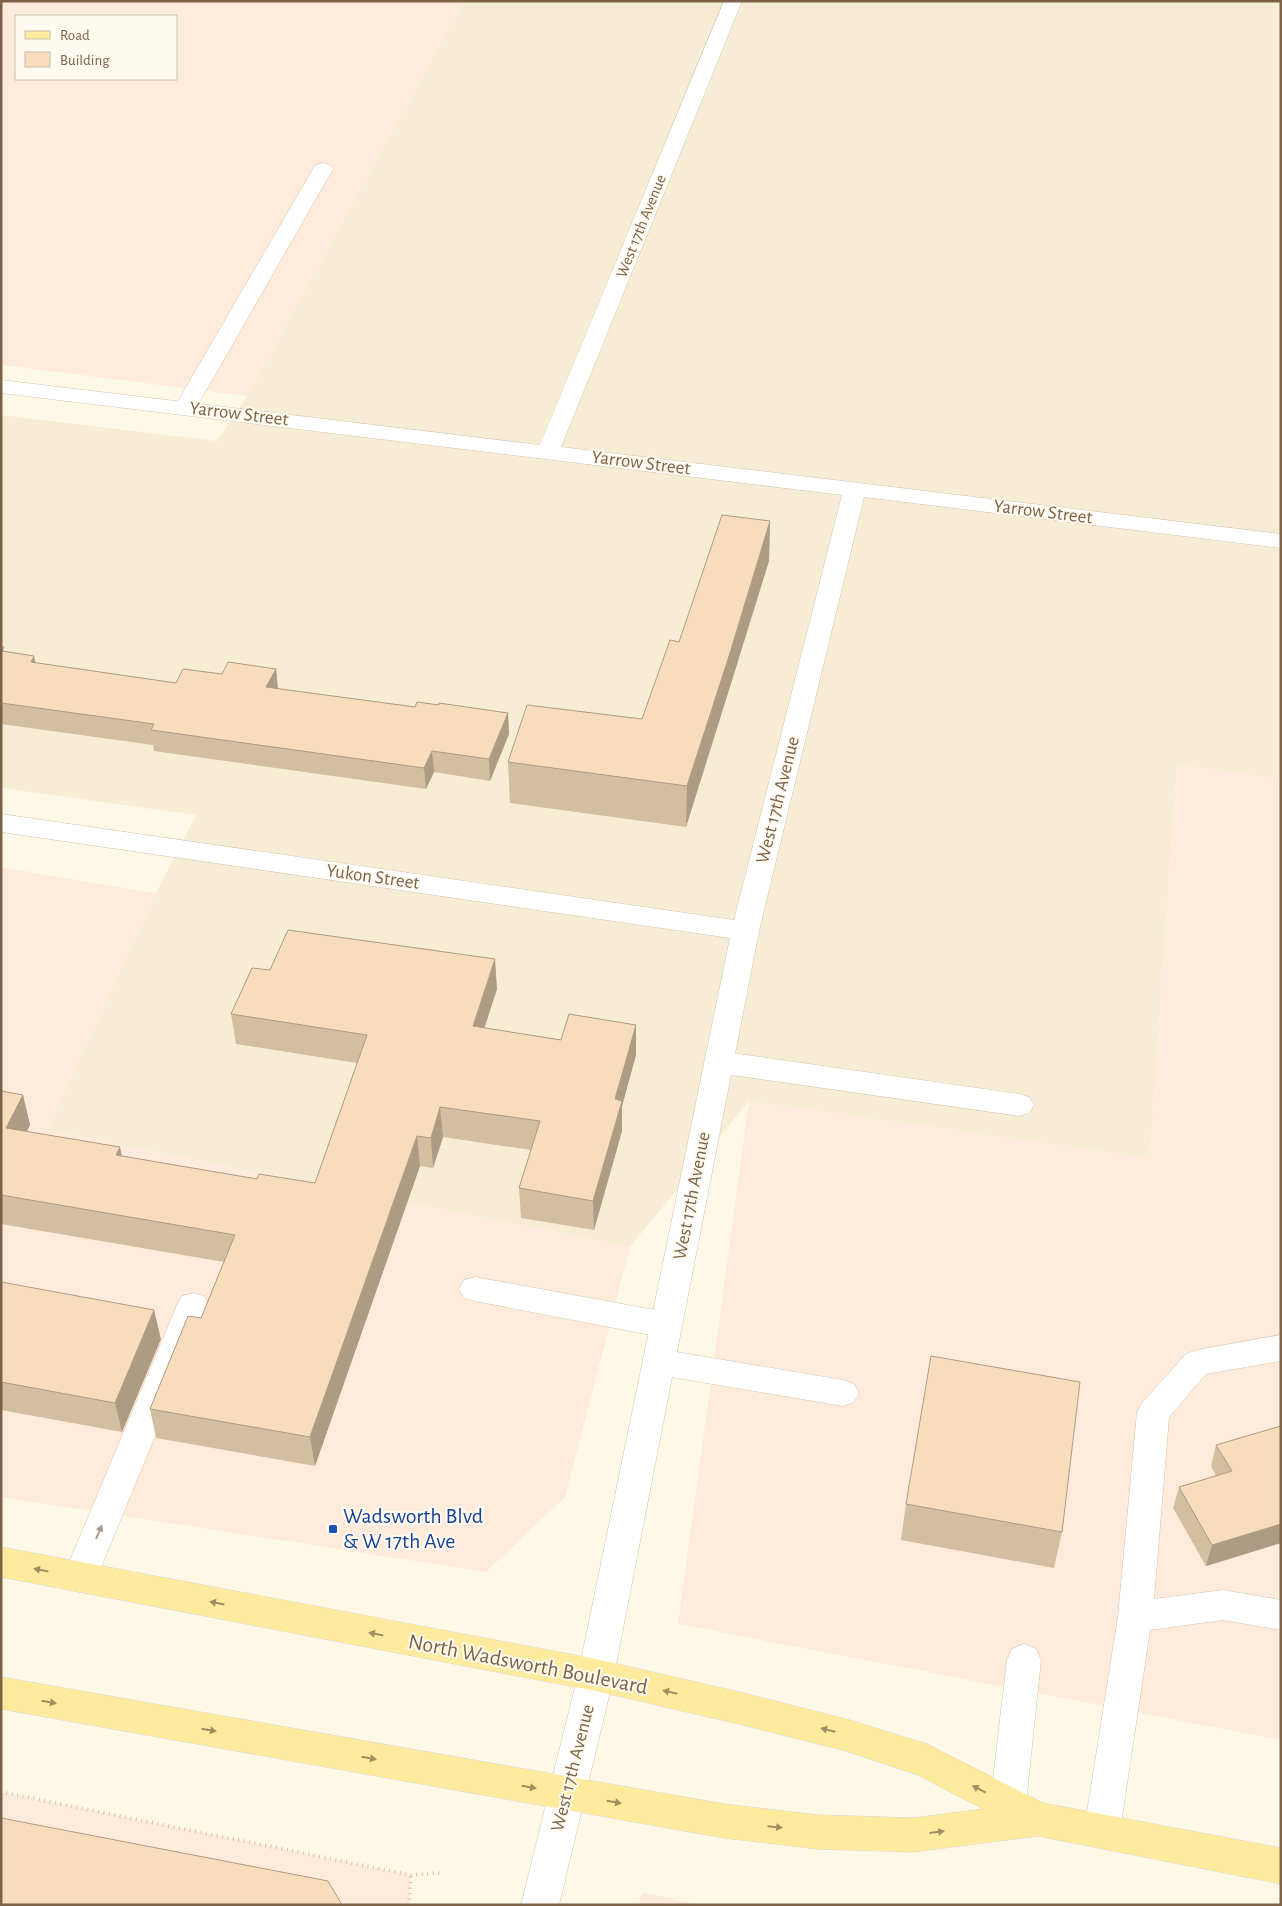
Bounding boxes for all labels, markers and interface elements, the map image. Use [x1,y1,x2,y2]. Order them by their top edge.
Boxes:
legend [15,15,178,80]
text: Road [60,28,90,43]
text: Building [60,53,110,68]
street label: West 17th Avenue [613,172,669,280]
street label: Yarrow Street [189,399,289,429]
street label: Yarrow Street [591,448,691,478]
street label: Yarrow Street [993,497,1093,527]
street label: West 17th Avenue [753,735,803,865]
street label: Yukon Street [325,861,421,893]
street label: West 17th Avenue [670,1130,714,1262]
place label: Wadsworth Blvd & W 17th Ave [343,1505,483,1552]
marker: Wadsworth Blvd & W 17th Ave [327,1523,339,1535]
one-way arrow [95,1525,103,1539]
one-way arrow [32,1565,48,1573]
one-way arrow [208,1599,224,1607]
one-way arrow [368,1629,384,1637]
street label: North Wadsworth Boulevard [406,1630,650,1698]
one-way arrow [662,1688,677,1696]
one-way arrow [42,1698,58,1706]
street label: West 17th Avenue [548,1703,598,1833]
one-way arrow [202,1726,218,1734]
one-way arrow [820,1726,835,1734]
one-way arrow [362,1754,377,1762]
one-way arrow [522,1784,538,1792]
one-way arrow [971,1785,986,1793]
one-way arrow [607,1799,623,1807]
one-way arrow [767,1823,783,1831]
one-way arrow [929,1828,945,1836]

